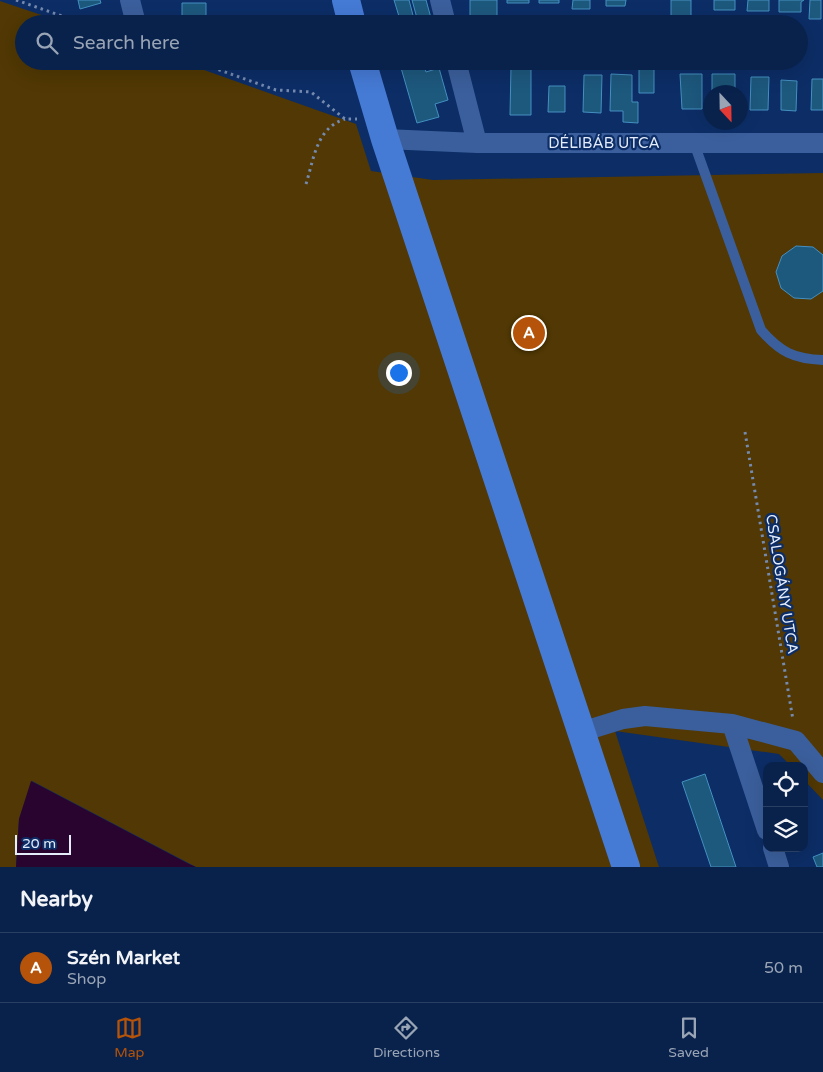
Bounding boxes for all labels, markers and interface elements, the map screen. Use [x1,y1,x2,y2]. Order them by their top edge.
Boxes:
search box [15,15,808,70]
icon: search [33,29,61,57]
text: Search here [73,32,180,54]
north arrow [703,85,748,130]
street label: DÉLIBÁB UTCA [548,134,660,152]
pin: A [513,314,545,352]
your location [386,360,412,386]
street label: CSALOGÁNY UTCA [762,513,802,655]
map controls [763,762,808,852]
button: locate [763,762,808,807]
button: layers [763,807,808,852]
scale bar [15,832,71,855]
text: 20 m [22,835,56,852]
text: Nearby [20,887,93,912]
text: Szén Market [67,947,180,969]
text: A [30,958,42,978]
text: 50 m [764,958,803,978]
text: Shop [67,969,106,989]
tab: Map [114,1014,144,1061]
tab: Directions [373,1014,440,1061]
tab: Saved [668,1014,709,1061]

